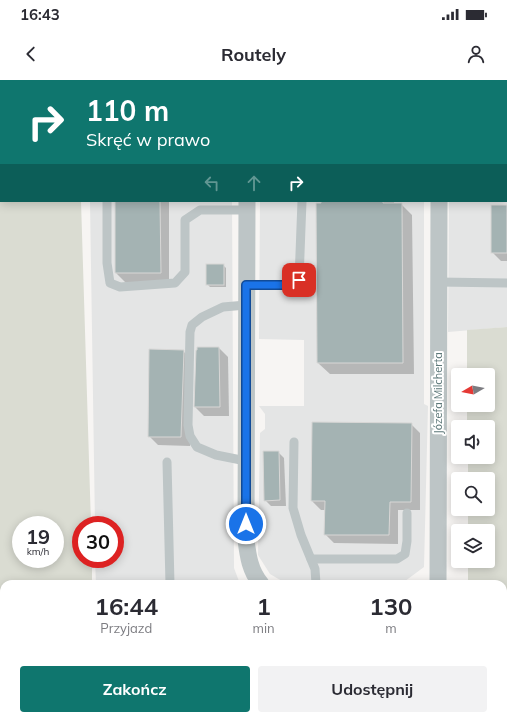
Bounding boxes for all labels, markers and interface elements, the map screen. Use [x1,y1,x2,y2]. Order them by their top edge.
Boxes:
text: 16:43 [20,5,60,24]
icon: back [20,43,42,65]
text: Routely [221,43,286,66]
icon: person [465,43,487,65]
text: 110 m [86,93,169,128]
icon: right [20,96,72,148]
text: Skręć w prawo [86,128,210,151]
icon: left [201,172,223,194]
icon: ahead [243,172,265,194]
icon: right [285,172,307,194]
pin [282,263,316,297]
icon: arrive [288,269,310,291]
street label: Józefa Milcherta [431,352,445,434]
north arrow [451,368,495,412]
map controls [451,368,495,568]
button: sound [451,420,495,464]
button: search [451,472,495,516]
position arrow [225,503,267,545]
speed limit sign: 30 [72,516,124,568]
text: 19 [26,524,50,549]
button: layers [451,524,495,568]
text: km/h [27,545,49,558]
text: 16:44 [95,591,158,621]
text: 1 [256,591,271,621]
text: 130 [369,591,412,621]
text: Przyjazd [100,620,152,636]
text: min [253,620,275,636]
text: m [385,620,397,636]
button: Zakończ [20,666,250,712]
button: Udostępnij [258,666,487,712]

